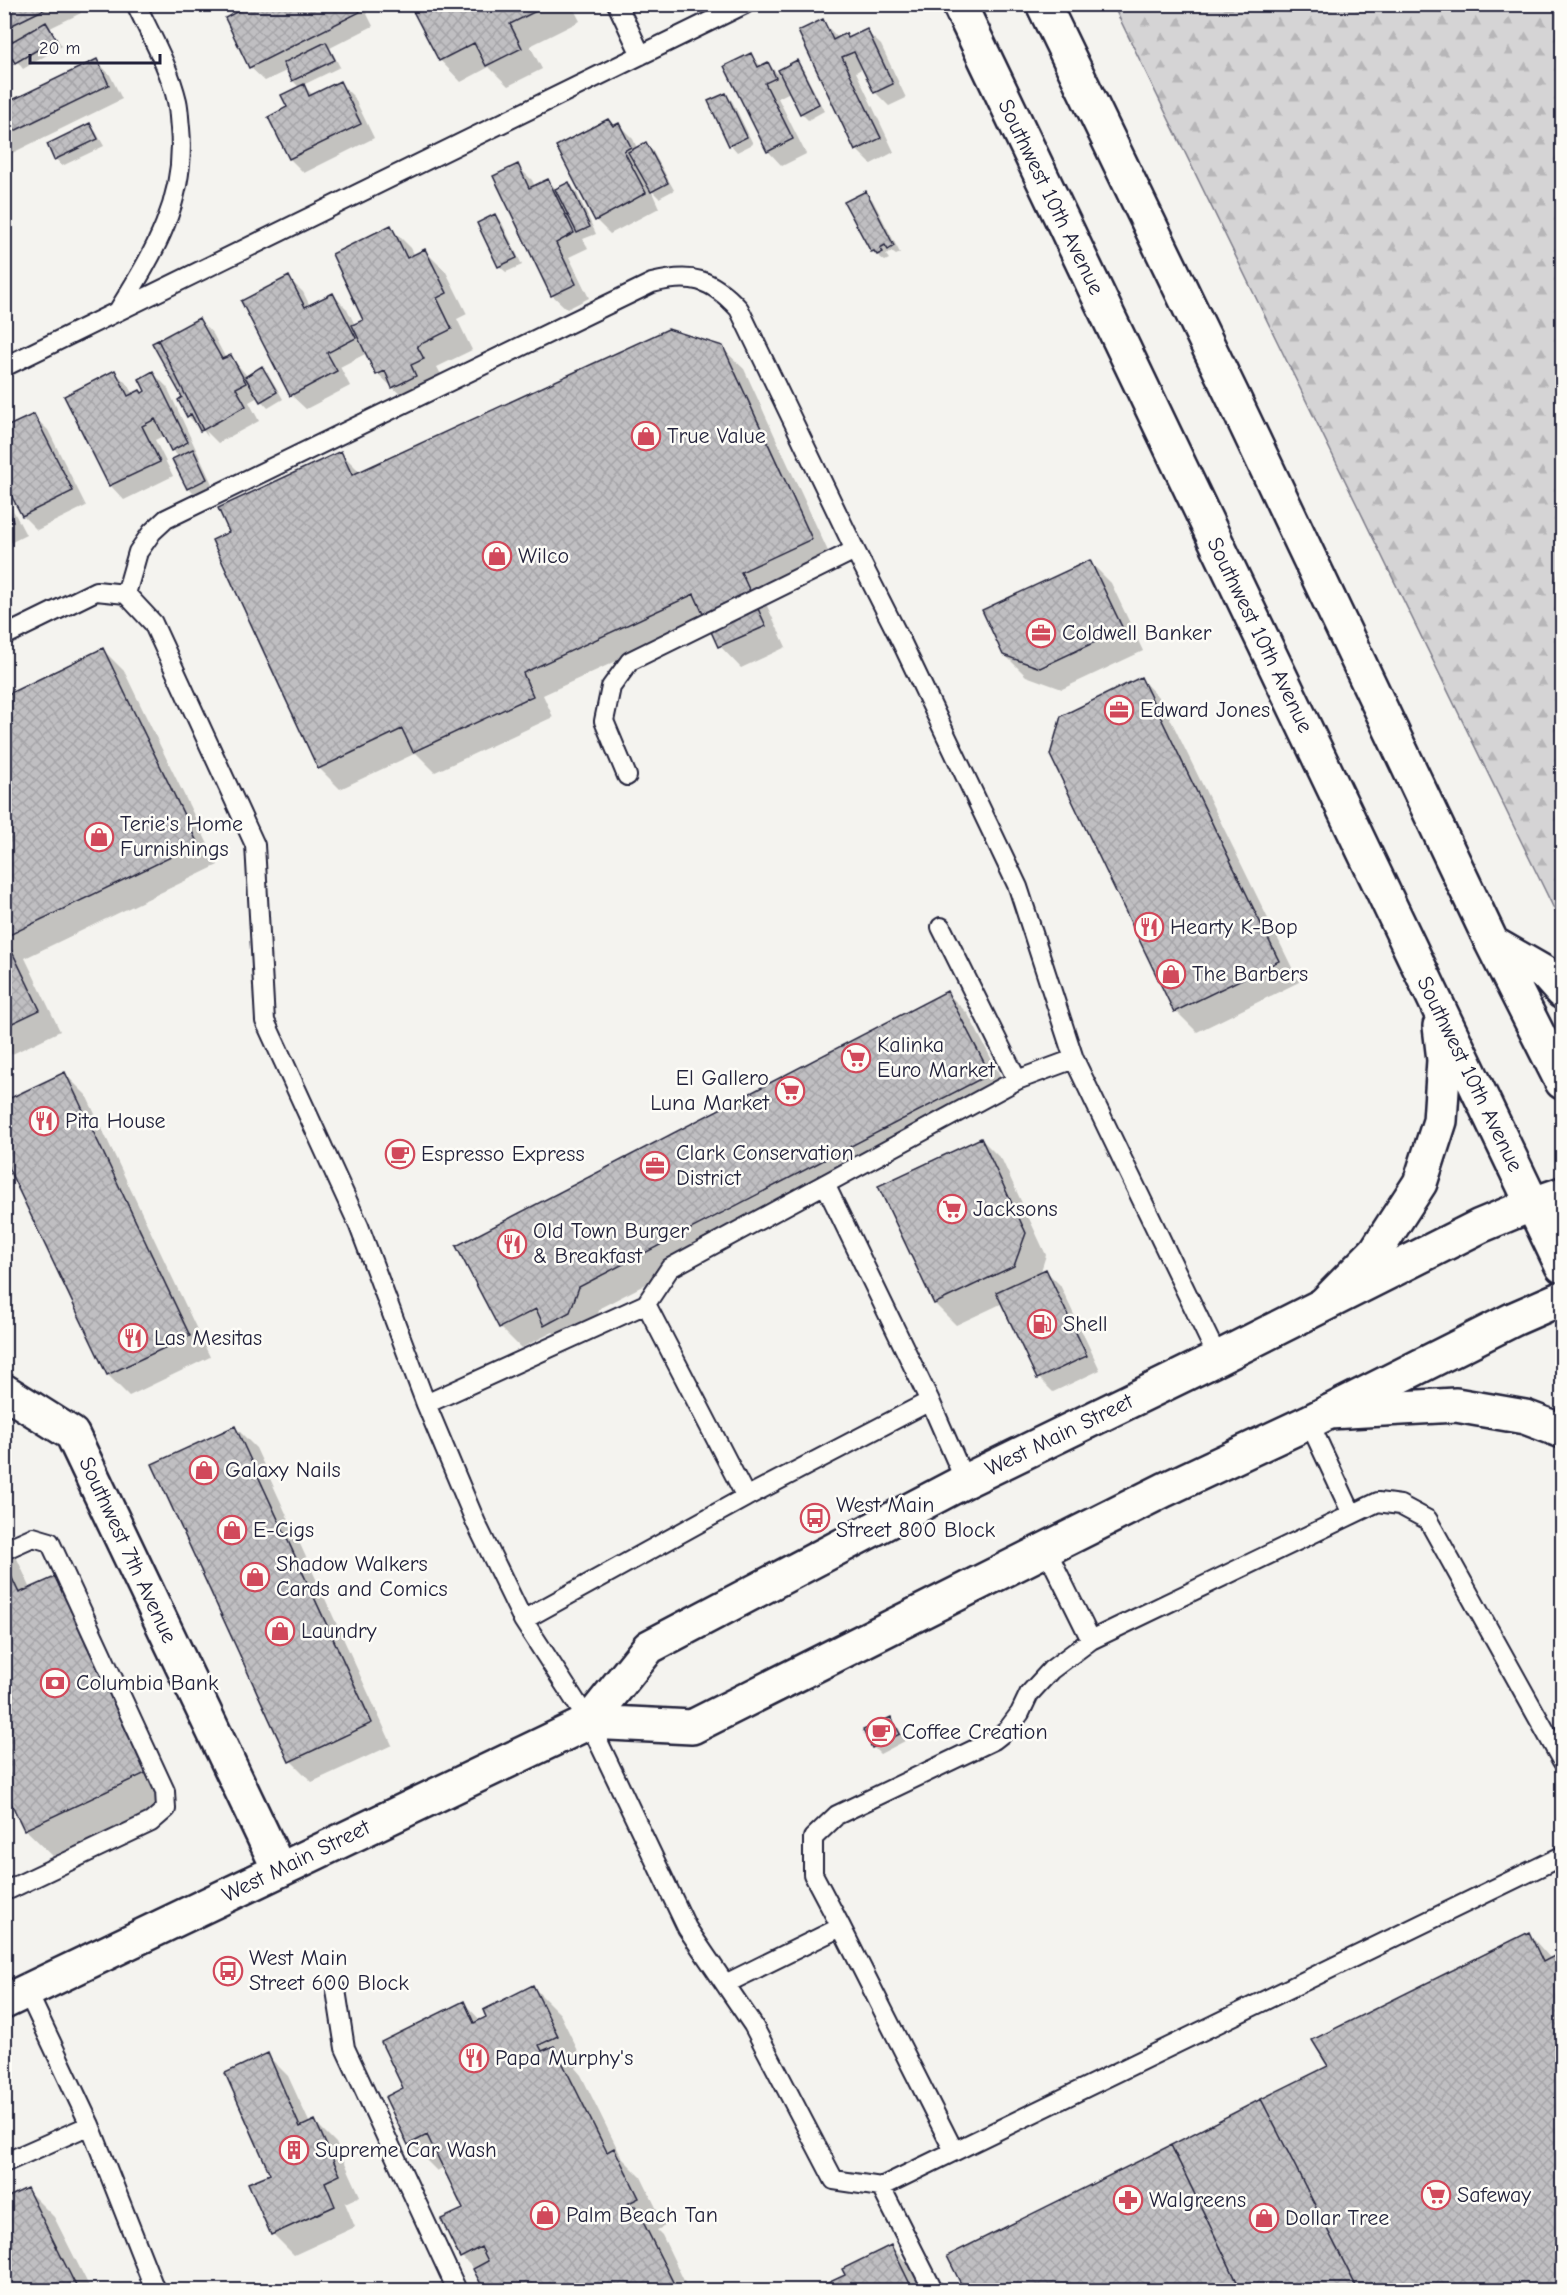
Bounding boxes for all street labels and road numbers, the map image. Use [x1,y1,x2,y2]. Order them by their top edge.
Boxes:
street label: Southwest 10th Avenue [992,95,1110,299]
street label: Southwest 10th Avenue [1201,533,1319,737]
street label: Southwest 10th Avenue [1411,972,1529,1176]
street label: West Main Street [981,1388,1138,1482]
street label: Southwest 7th Avenue [73,1453,183,1647]
street label: West Main Street [218,1814,375,1908]

